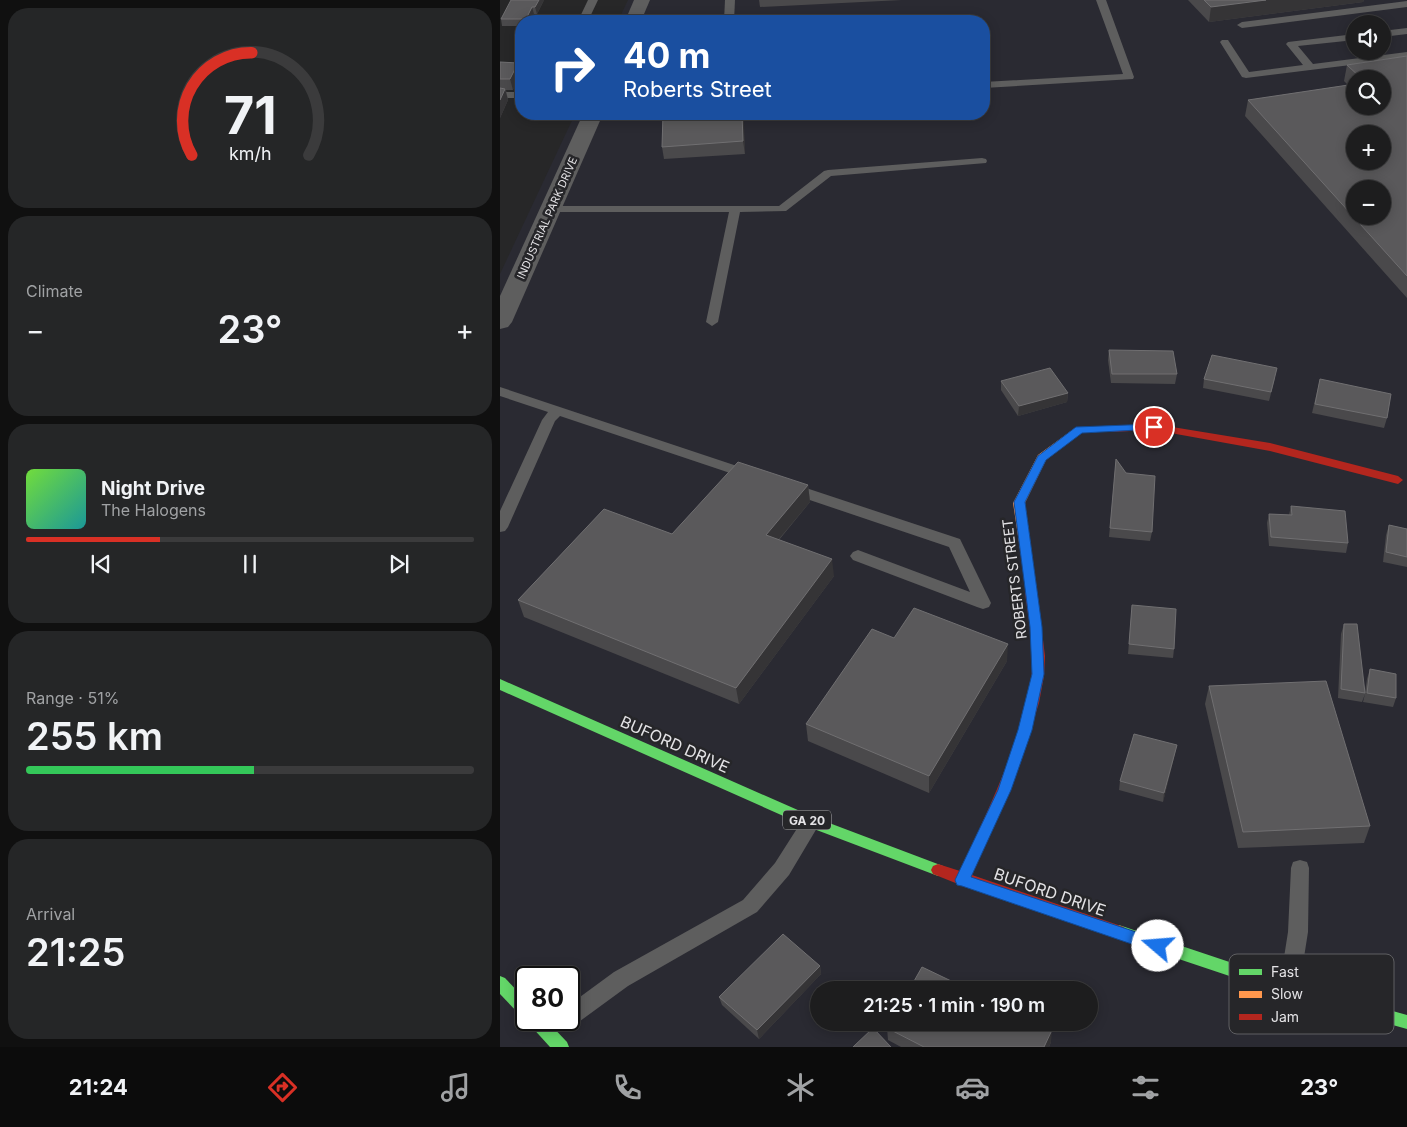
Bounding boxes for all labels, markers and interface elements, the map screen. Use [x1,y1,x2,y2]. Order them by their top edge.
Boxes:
map controls [1346,15,1391,225]
button: sound [1346,15,1391,60]
text: 40 m [623,34,711,76]
icon: right [540,35,605,100]
button: search [1346,70,1391,115]
text: Roberts Street [623,76,772,102]
text: 71 [224,84,276,147]
button: + [1346,125,1391,170]
text: km/h [229,143,271,164]
street label: INDUSTRIAL PARK DRIVE [514,155,580,281]
button: − [1346,180,1391,225]
text: Climate [26,281,83,301]
text: 23° [218,306,282,352]
text: − [26,313,45,347]
text: + [455,313,474,347]
pin [1133,406,1175,448]
icon: arrive [1140,413,1168,441]
text: Night Drive [101,477,205,500]
text: The Halogens [101,500,206,520]
street label: ROBERTS STREET [998,518,1030,640]
icon: previous [87,550,115,578]
icon: pause [236,550,264,578]
icon: next [385,550,413,578]
text: Range · 51% [26,688,119,708]
street label: BUFORD DRIVE [617,711,733,777]
text: 255 km [26,713,163,759]
road number: GA 20 [783,810,831,830]
street label: BUFORD DRIVE [991,863,1109,921]
text: Arrival [26,904,75,924]
position arrow [1131,919,1183,971]
text: 21:25 [26,929,125,975]
legend [1229,954,1394,1034]
text: Fast [1271,963,1299,980]
speed limit sign: 80 [515,966,580,1031]
text: Slow [1271,985,1303,1002]
text: 21:25 · 1 min · 190 m [863,994,1045,1017]
text: Jam [1271,1008,1299,1025]
icon: directions [265,1070,300,1105]
icon: music [438,1070,473,1105]
icon: phone [610,1070,645,1105]
icon: climate [783,1070,818,1105]
icon: car [955,1070,990,1105]
icon: filters [1128,1070,1163,1105]
text: 21:24 [69,1074,128,1100]
text: 23° [1300,1074,1338,1100]

